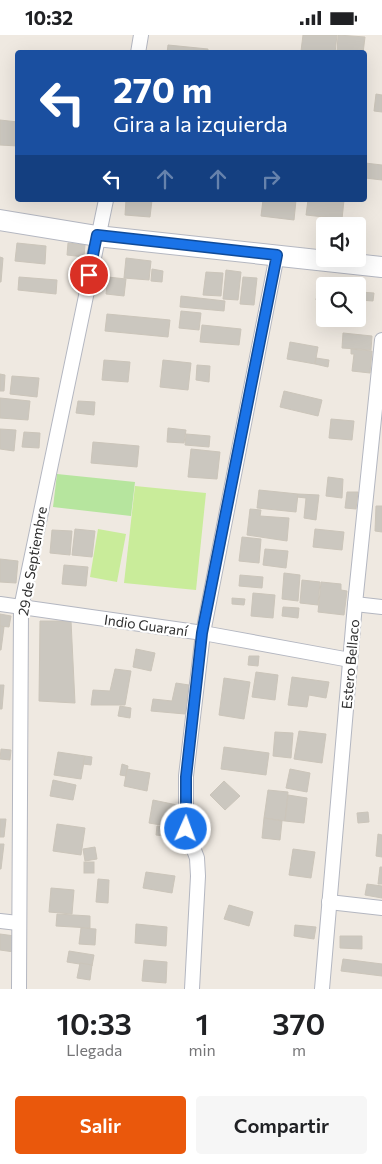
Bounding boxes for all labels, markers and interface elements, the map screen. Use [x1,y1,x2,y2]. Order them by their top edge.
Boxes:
text: 10:32 [25,6,73,29]
text: 270 m [113,67,212,110]
icon: left [30,70,95,135]
text: Gira a la izquierda [113,110,288,137]
icon: left [98,165,126,193]
icon: ahead [151,165,179,193]
icon: ahead [204,165,232,193]
icon: right [257,165,285,193]
map controls [316,217,366,327]
button: sound [316,217,366,267]
pin [68,254,110,296]
icon: arrive [75,261,103,289]
button: search [316,277,366,327]
street label: 29 de Septiembre [14,505,50,617]
street label: Indio Guaraní [103,611,189,639]
street label: Estero Bellaco [338,618,362,710]
position arrow [159,802,211,854]
text: 10:33 [57,1004,132,1041]
text: 1 [195,1004,209,1041]
text: 370 [272,1004,325,1041]
text: Llegada [66,1040,122,1059]
text: min [189,1040,216,1059]
text: m [292,1040,306,1059]
button: Salir [15,1096,186,1154]
button: Compartir [196,1096,367,1154]

